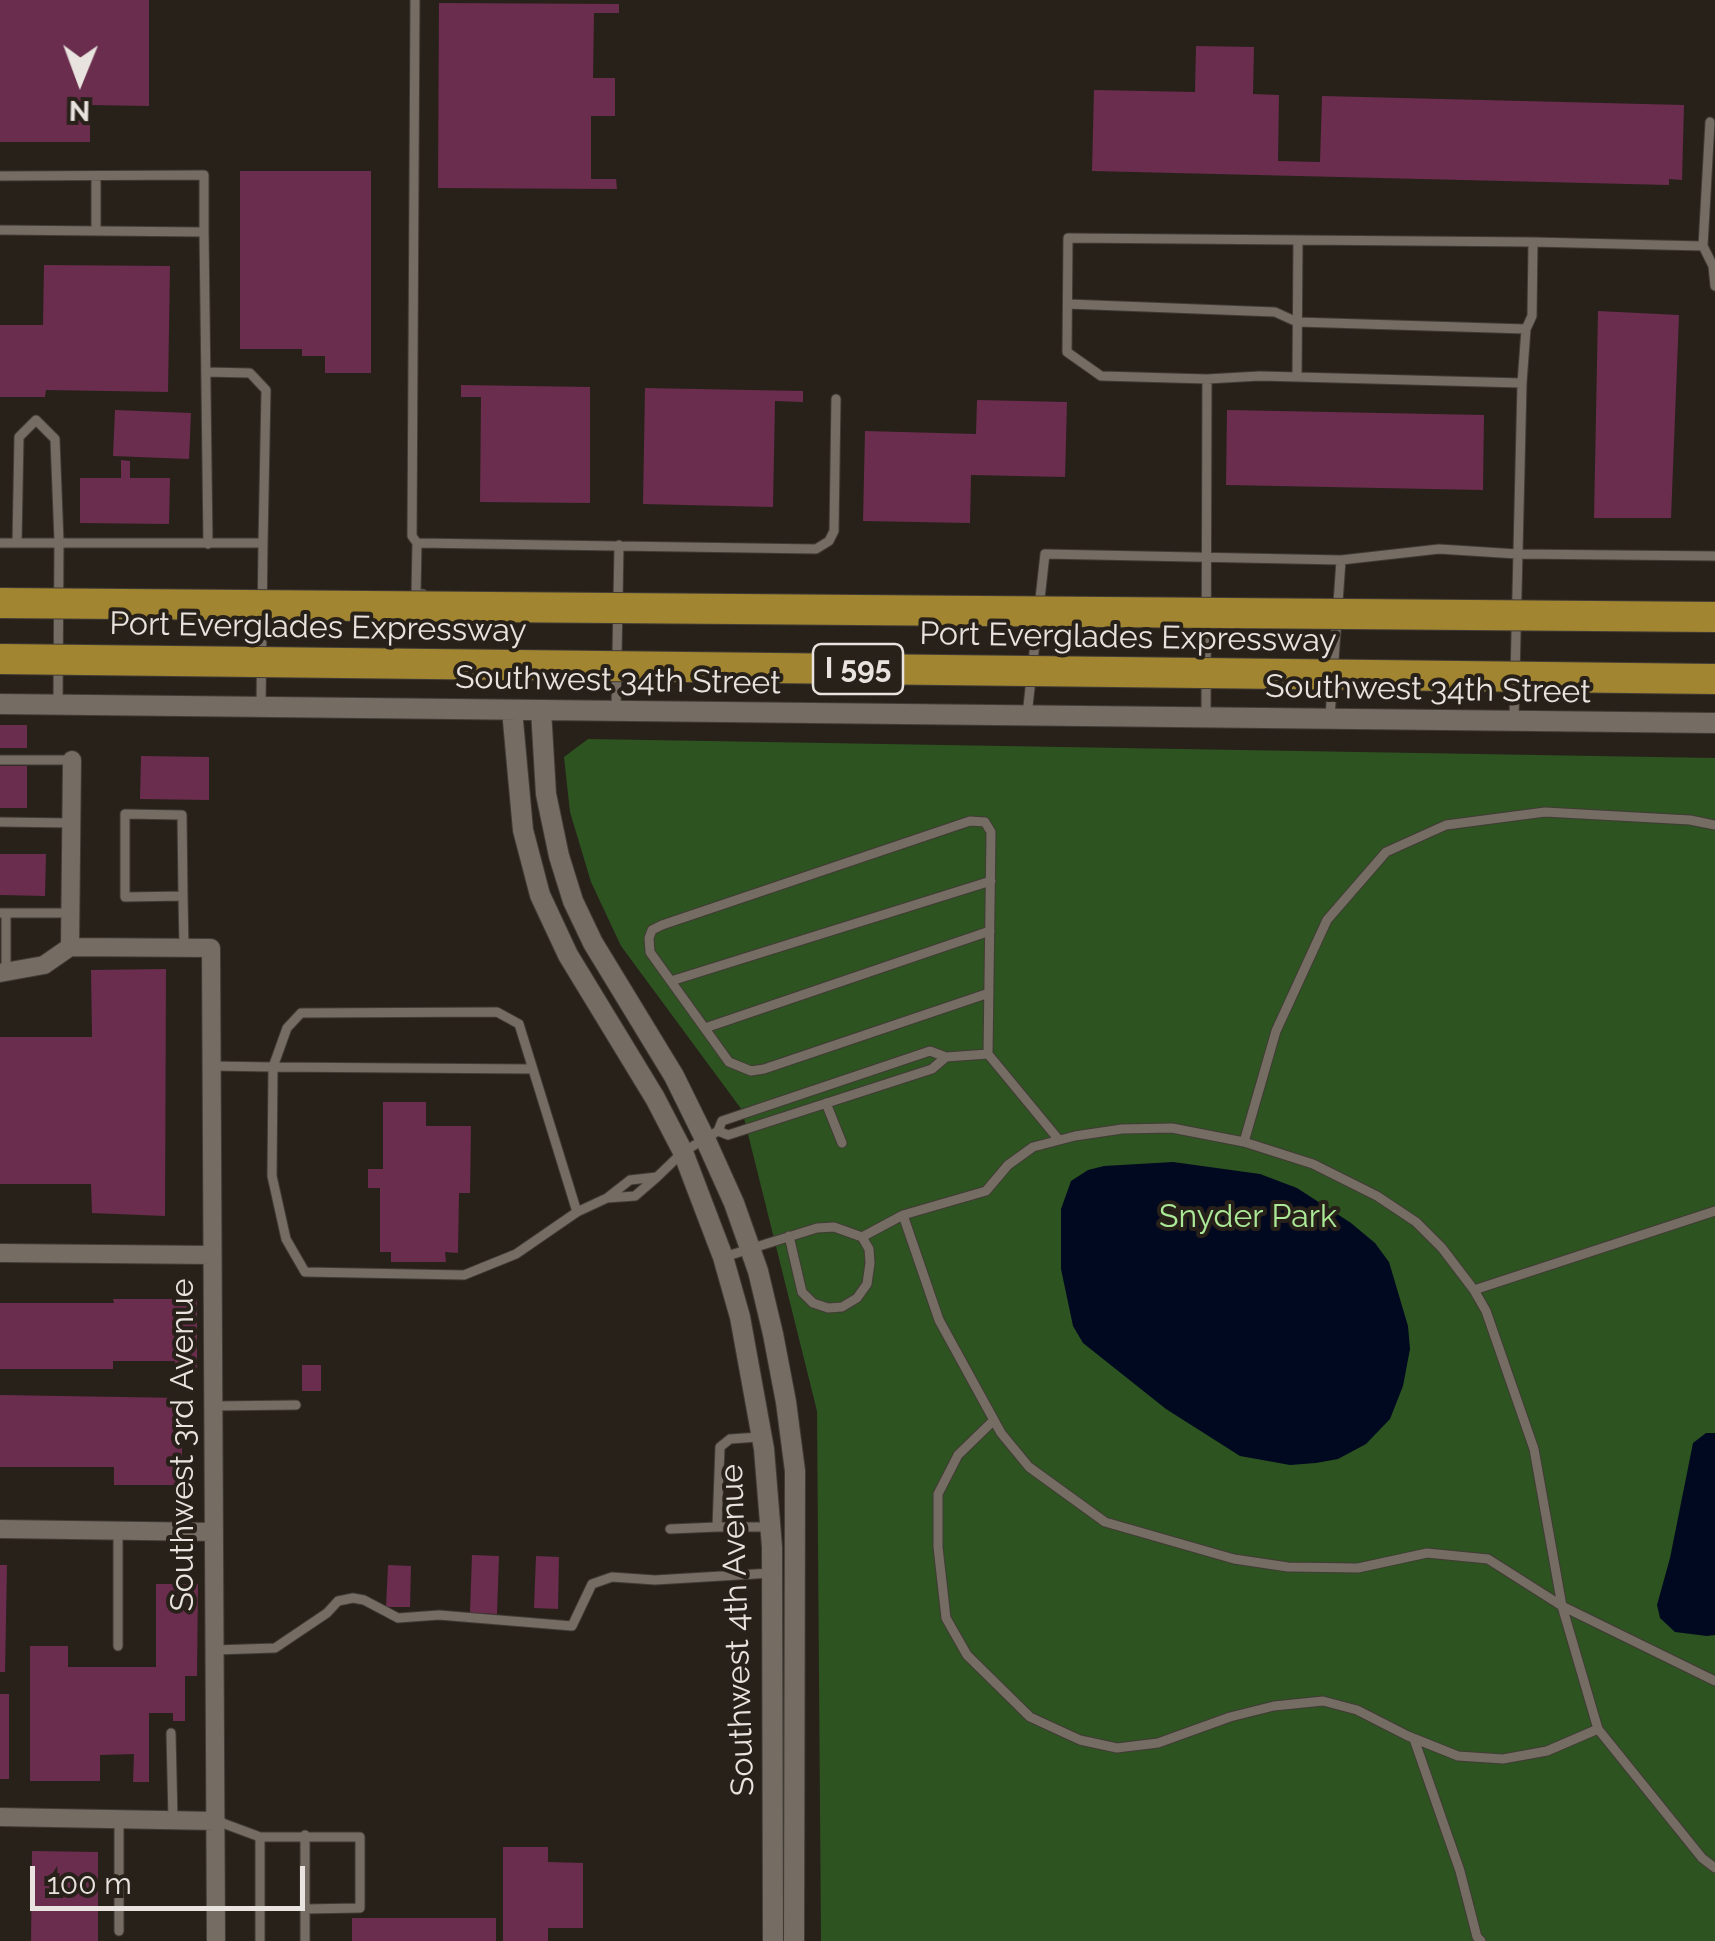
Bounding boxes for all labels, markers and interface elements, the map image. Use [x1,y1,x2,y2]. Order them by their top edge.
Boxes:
north arrow [30,30,130,130]
text: N [68,94,90,127]
street label: Port Everglades Expressway [109,605,527,651]
street label: Port Everglades Expressway [919,615,1337,661]
road number: I 595 [813,644,903,694]
street label: Southwest 34th Street [455,659,781,703]
street label: Southwest 34th Street [1265,668,1591,712]
park label: Snyder Park [1159,1198,1337,1236]
street label: Southwest 3rd Avenue [164,1278,202,1612]
street label: Southwest 4th Avenue [713,1463,763,1797]
scale bar [35,1846,310,1908]
text: 100 m [47,1866,132,1901]

